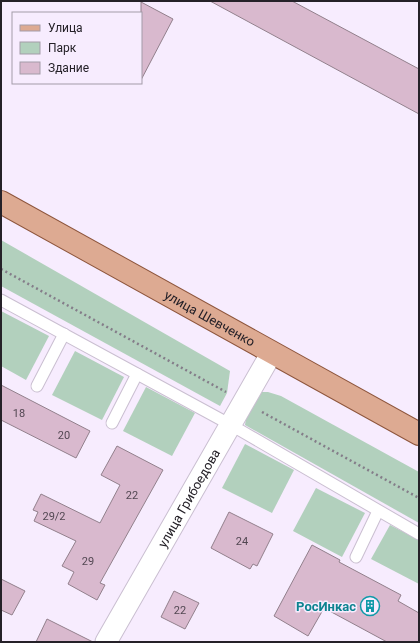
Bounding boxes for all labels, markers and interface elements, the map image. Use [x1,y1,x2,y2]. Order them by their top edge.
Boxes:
legend [12,12,142,84]
text: Улица [48,21,83,35]
text: Парк [48,41,77,55]
text: Здание [48,61,89,75]
street label: улица Шевченко [162,287,258,350]
house number: 18 [13,407,25,420]
house number: 20 [58,429,70,442]
street label: улица Грибоедова [155,446,223,550]
house number: 22 [126,489,138,502]
house number: 29/2 [42,510,66,523]
house number: 24 [236,535,248,548]
house number: 29 [82,555,94,568]
building icon: РосИнкас [359,595,381,617]
place label: РосИнкас [296,599,356,614]
house number: 22 [174,604,186,617]

